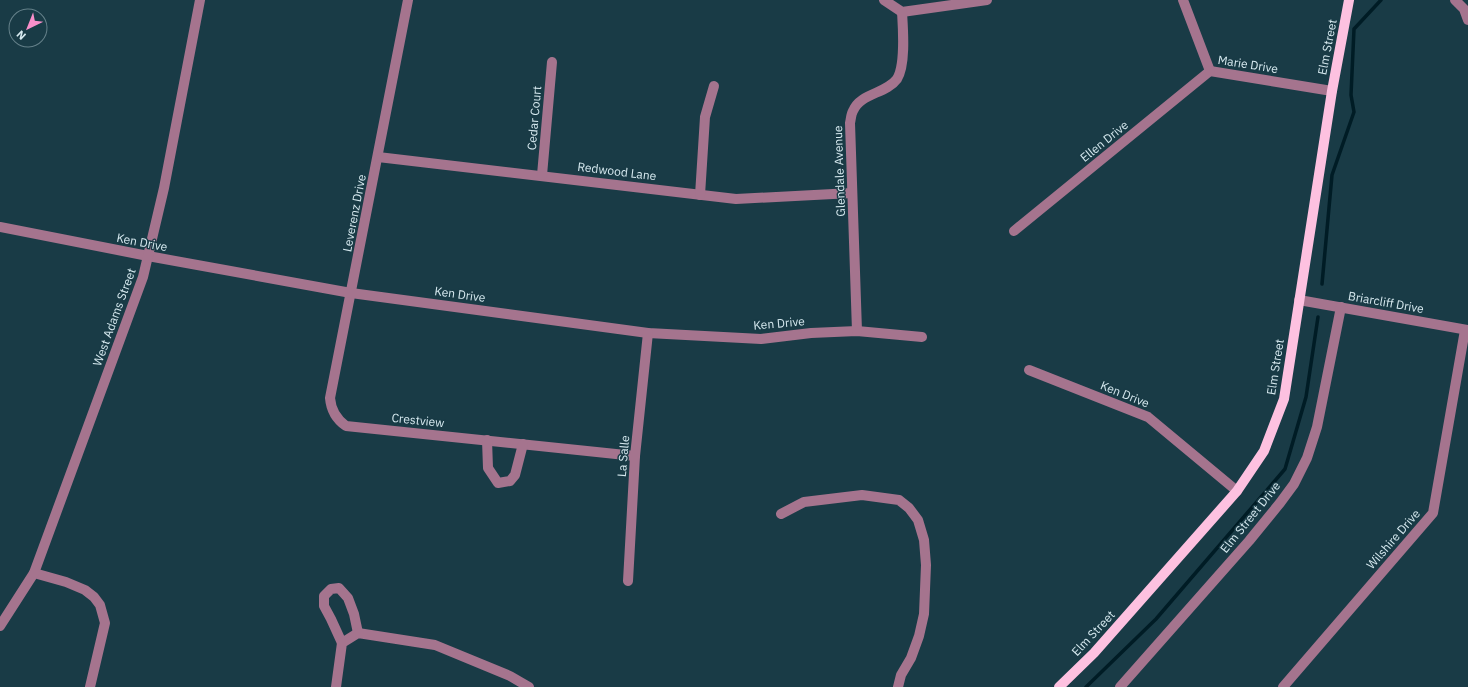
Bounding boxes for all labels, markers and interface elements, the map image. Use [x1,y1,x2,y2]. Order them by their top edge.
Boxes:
north arrow [8,8,48,48]
street label: Elm Street [1314,18,1340,76]
text: N [13,27,29,43]
street label: Marie Drive [1217,52,1280,76]
street label: Cedar Court [524,85,544,151]
street label: Ellen Drive [1077,117,1131,165]
street label: Glendale Avenue [830,125,848,217]
street label: Redwood Lane [577,159,658,183]
street label: Leverenz Drive [339,172,369,253]
street label: Ken Drive [115,230,169,254]
street label: West Adams Street [89,266,139,368]
street label: Ken Drive [434,283,487,305]
street label: Briarcliff Drive [1347,288,1425,316]
street label: Ken Drive [753,313,806,333]
street label: Elm Street [1263,338,1287,396]
street label: Ken Drive [1098,377,1152,411]
street label: Crestview [391,410,445,430]
street label: La Salle [614,434,632,477]
street label: Elm Street Drive [1217,478,1284,556]
street label: Wilshire Drive [1363,506,1423,572]
street label: Elm Street [1068,607,1118,659]

